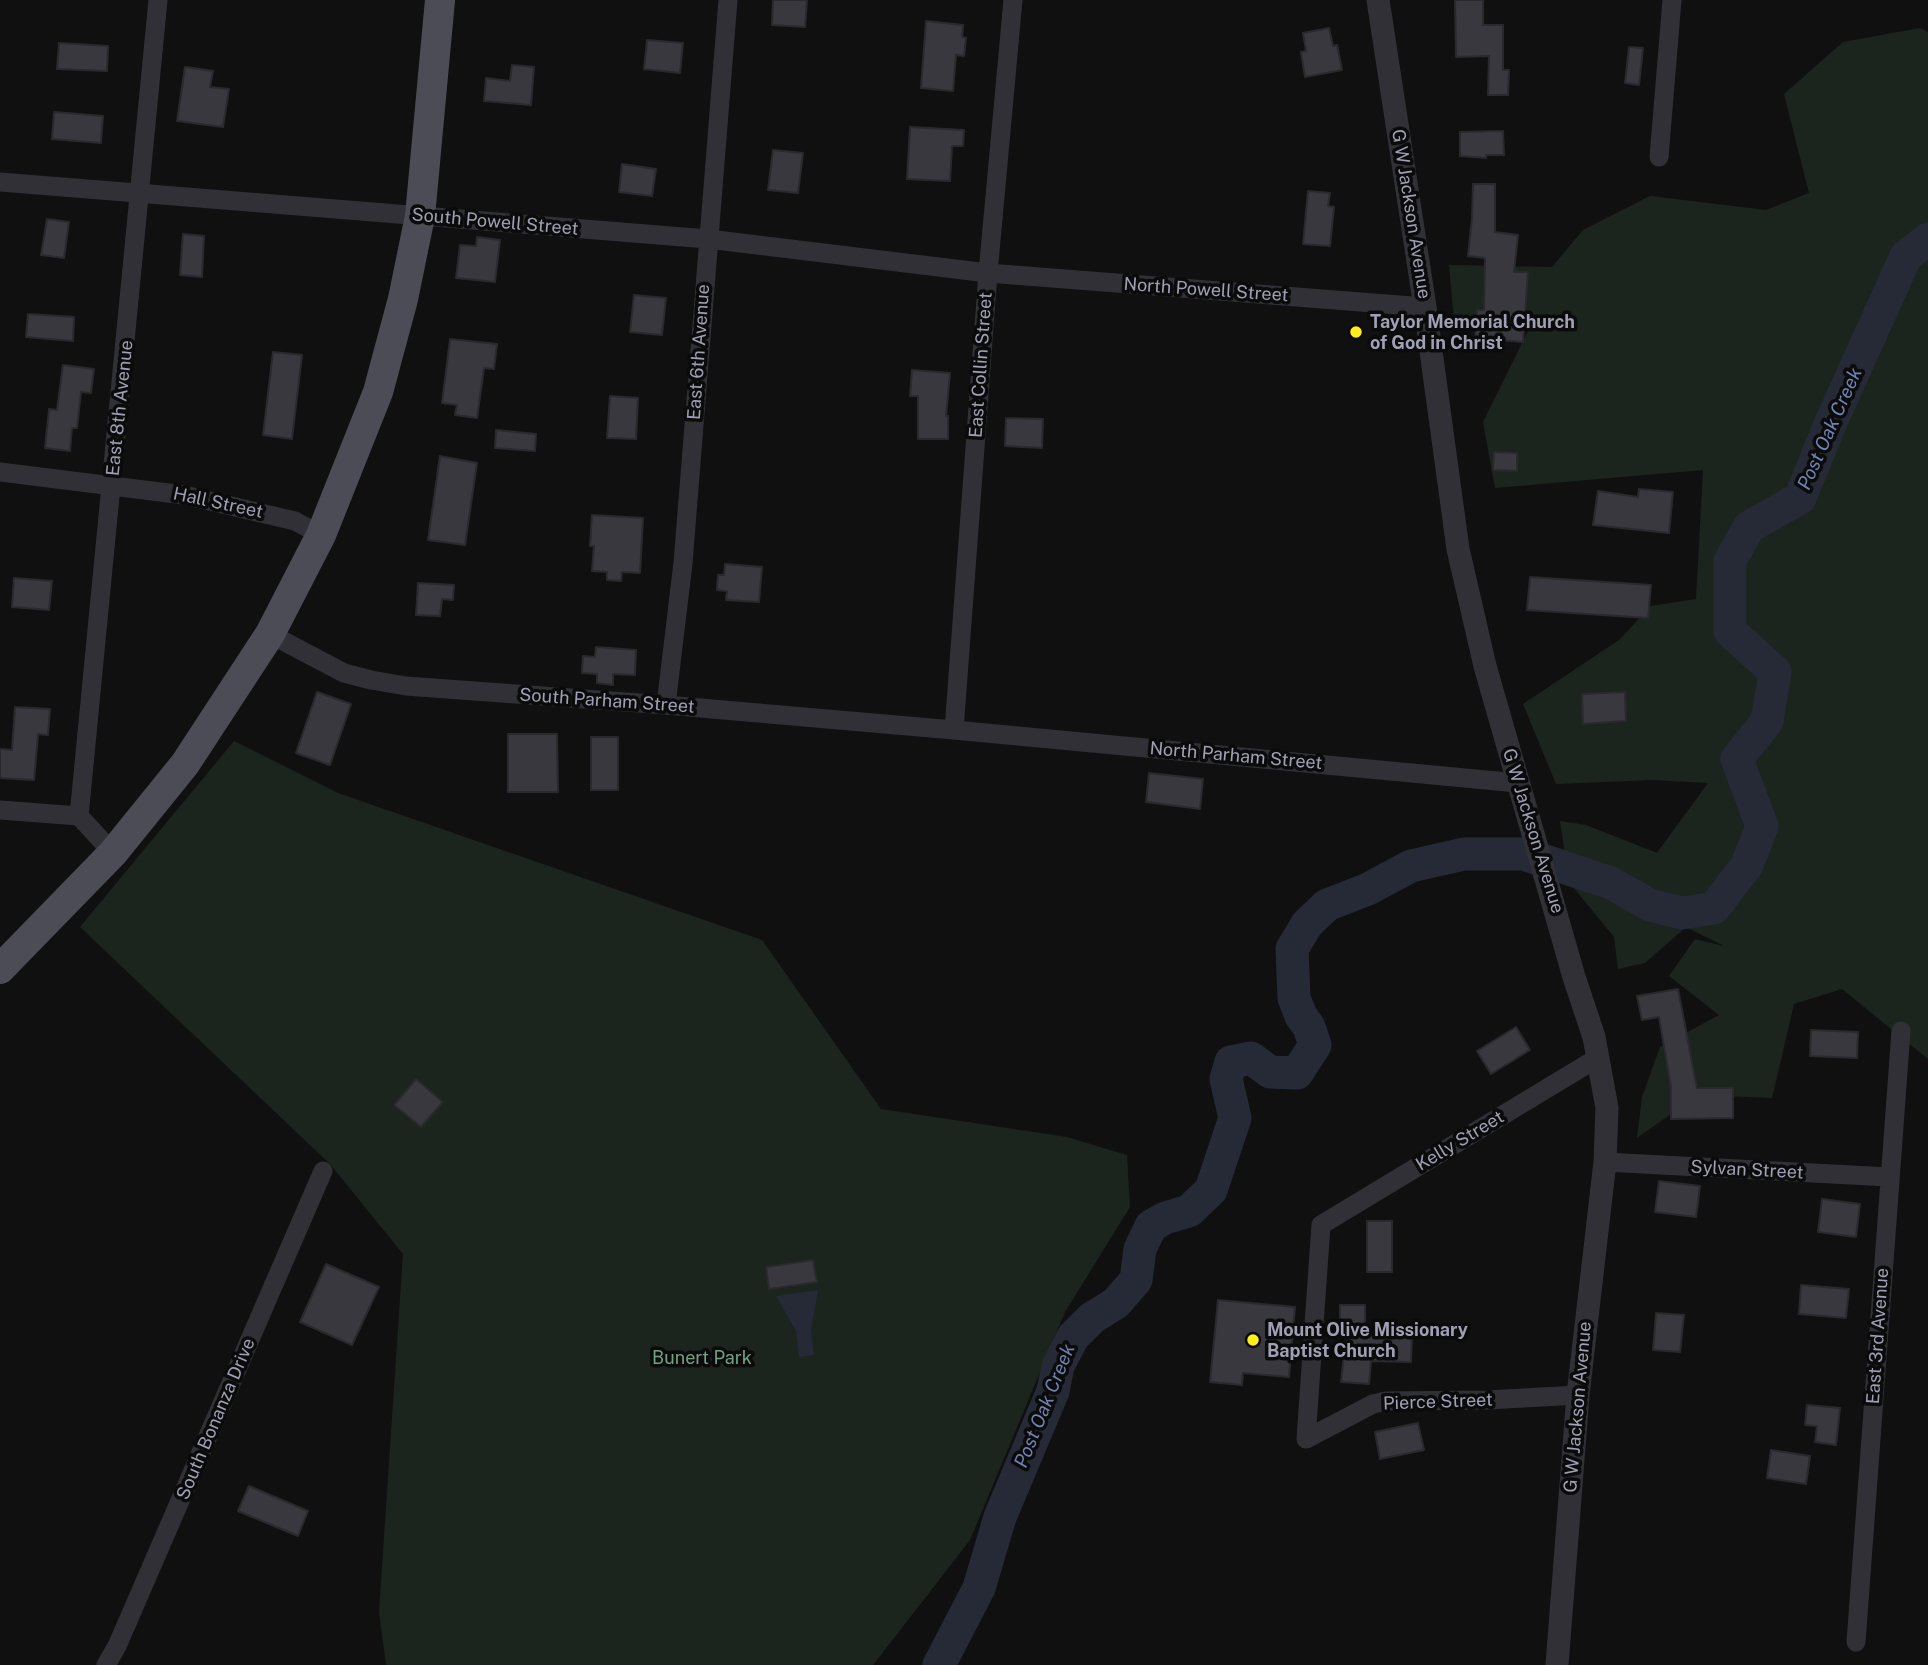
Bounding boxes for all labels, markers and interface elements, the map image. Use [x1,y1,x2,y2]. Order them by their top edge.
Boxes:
street label: G W Jackson Avenue [1387,128,1435,300]
street label: South Powell Street [411,204,579,240]
street label: North Powell Street [1123,273,1289,307]
street label: East 6th Avenue [683,283,715,421]
street label: East Collin Street [965,291,997,439]
place label: Taylor Memorial Church of God in Christ [1370,311,1575,354]
marker: Taylor Memorial Church of God in Christ [1348,324,1364,340]
street label: East 8th Avenue [102,339,138,477]
water label: Post Oak Creek [1793,364,1867,494]
street label: Hall Street [171,483,265,523]
street label: South Parham Street [519,684,695,718]
street label: North Parham Street [1149,738,1323,774]
street label: G W Jackson Avenue [1498,746,1568,916]
street label: Kelly Street [1412,1106,1508,1176]
street label: Sylvan Street [1690,1156,1804,1184]
street label: East 3rd Avenue [1862,1267,1894,1405]
place label: Mount Olive Missionary Baptist Church [1267,1319,1468,1362]
street label: G W Jackson Avenue [1560,1321,1596,1493]
marker: Mount Olive Missionary Baptist Church [1245,1332,1261,1348]
street label: South Bonanza Drive [172,1335,260,1503]
water label: Post Oak Creek [1010,1341,1080,1471]
park label: Bunert Park [652,1347,752,1369]
street label: Pierce Street [1383,1389,1493,1415]

